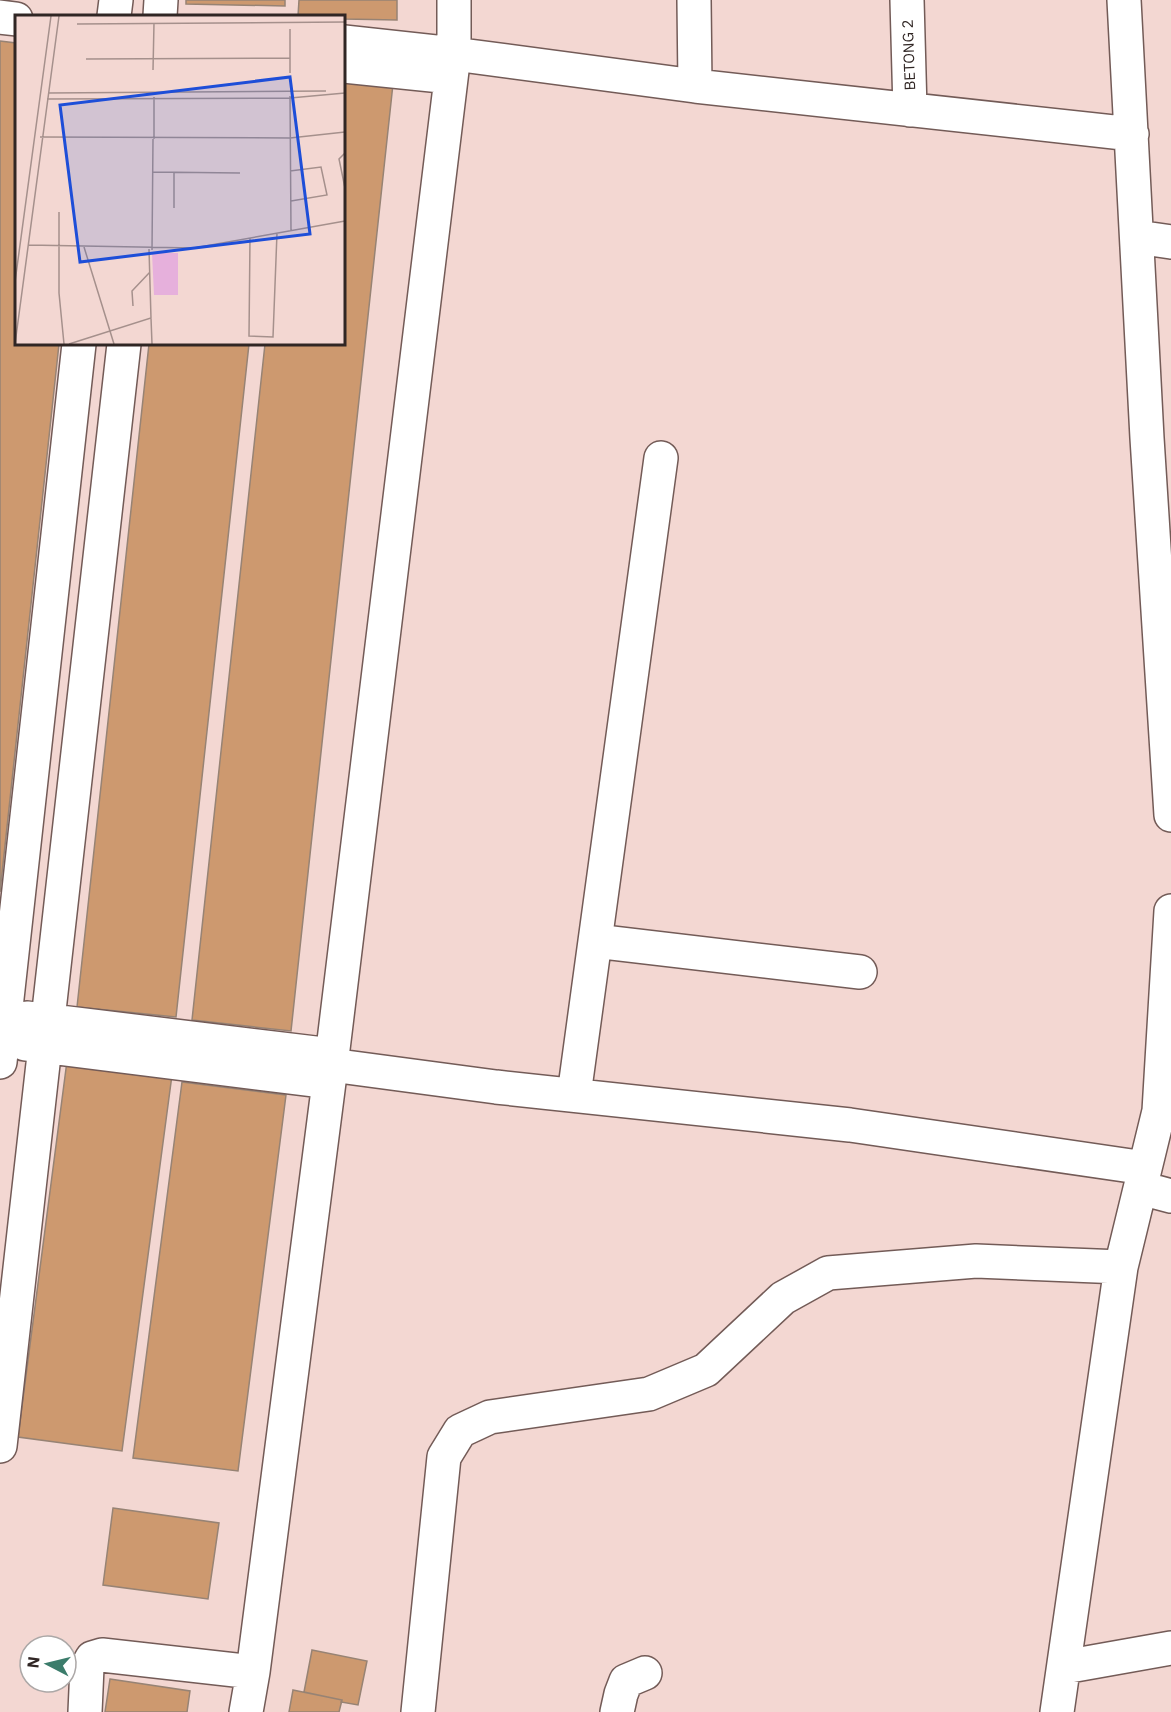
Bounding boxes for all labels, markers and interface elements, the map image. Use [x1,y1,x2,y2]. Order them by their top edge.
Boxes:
inset map [15,15,345,345]
street label: BETONG 2 [898,19,919,91]
north arrow [18,1634,78,1694]
text: N [22,1655,44,1669]

